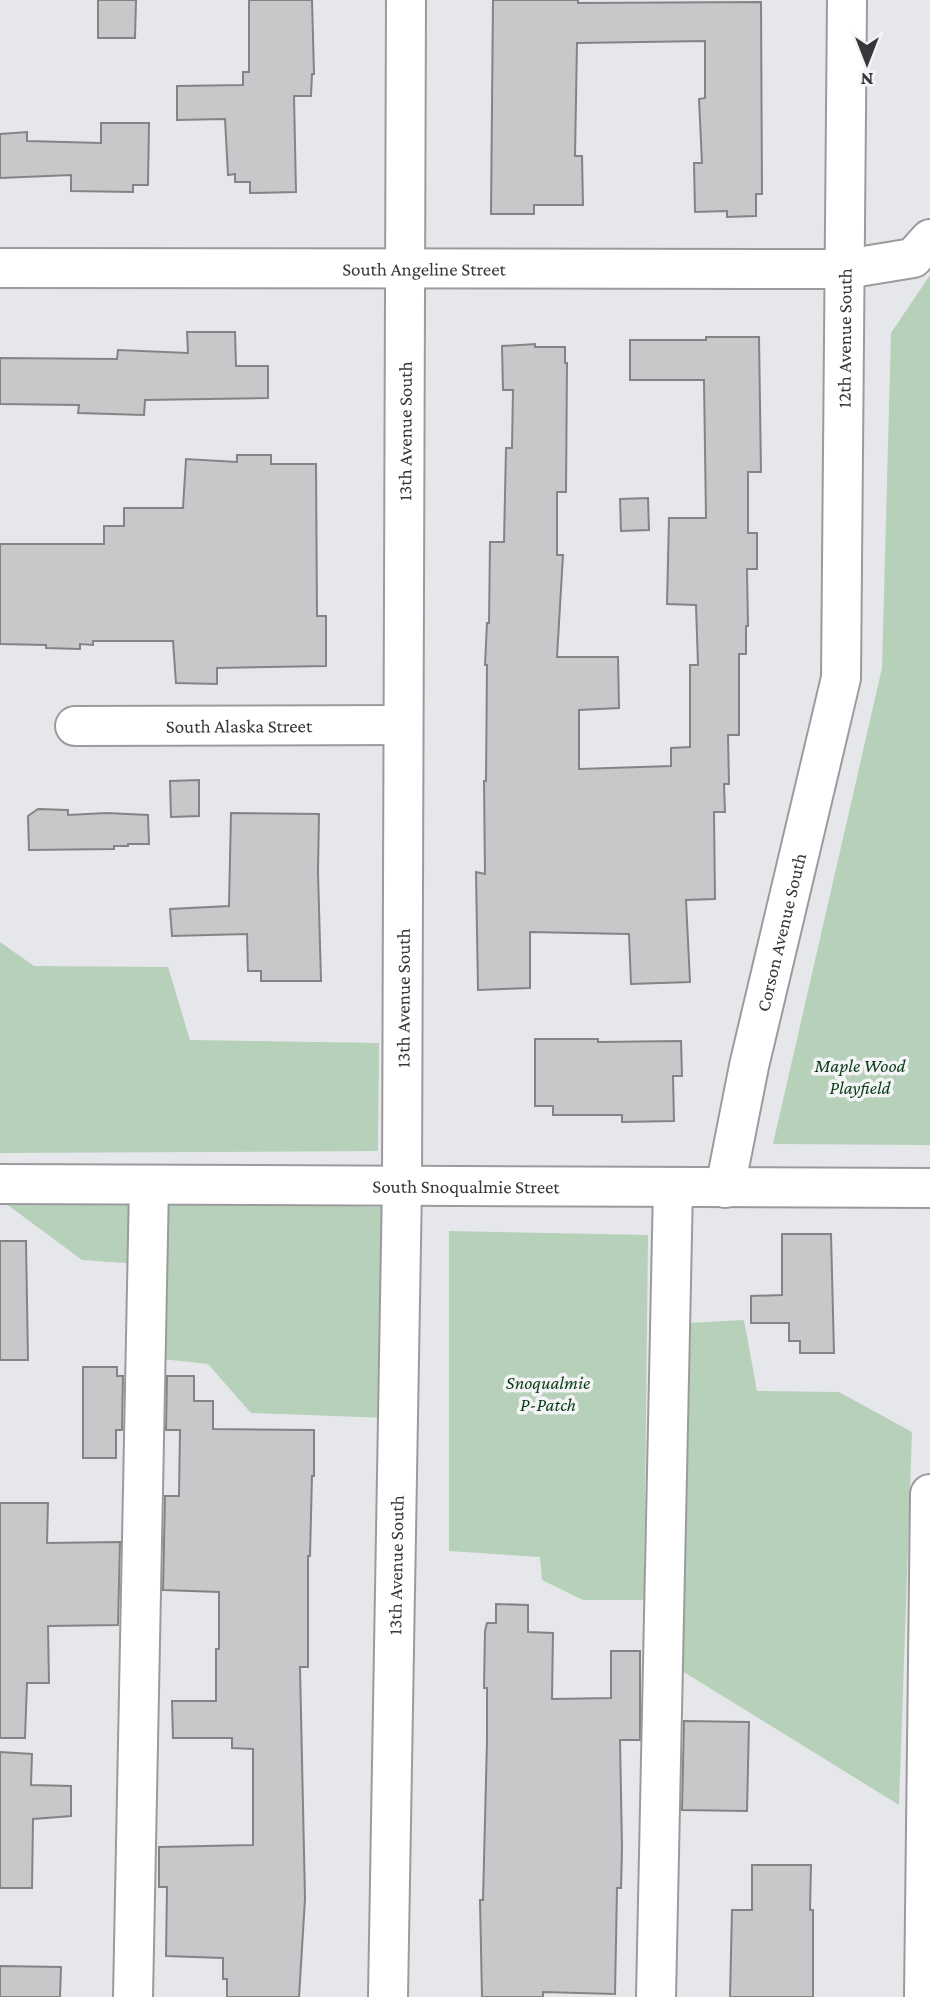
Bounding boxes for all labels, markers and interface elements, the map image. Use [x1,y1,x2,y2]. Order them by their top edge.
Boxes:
north arrow [832,28,902,98]
text: N [860,69,873,90]
street label: South Angeline Street [342,258,507,280]
street label: 12th Avenue South [833,268,856,408]
street label: 13th Avenue South [394,361,416,501]
street label: South Alaska Street [166,715,313,737]
street label: Corson Avenue South [752,851,810,1014]
street label: 13th Avenue South [392,928,414,1068]
park label: Maple Wood Playfield [814,1055,907,1098]
street label: South Snoqualmie Street [372,1176,560,1197]
park label: Snoqualmie P-Patch [506,1372,590,1415]
street label: 13th Avenue South [384,1495,408,1635]

